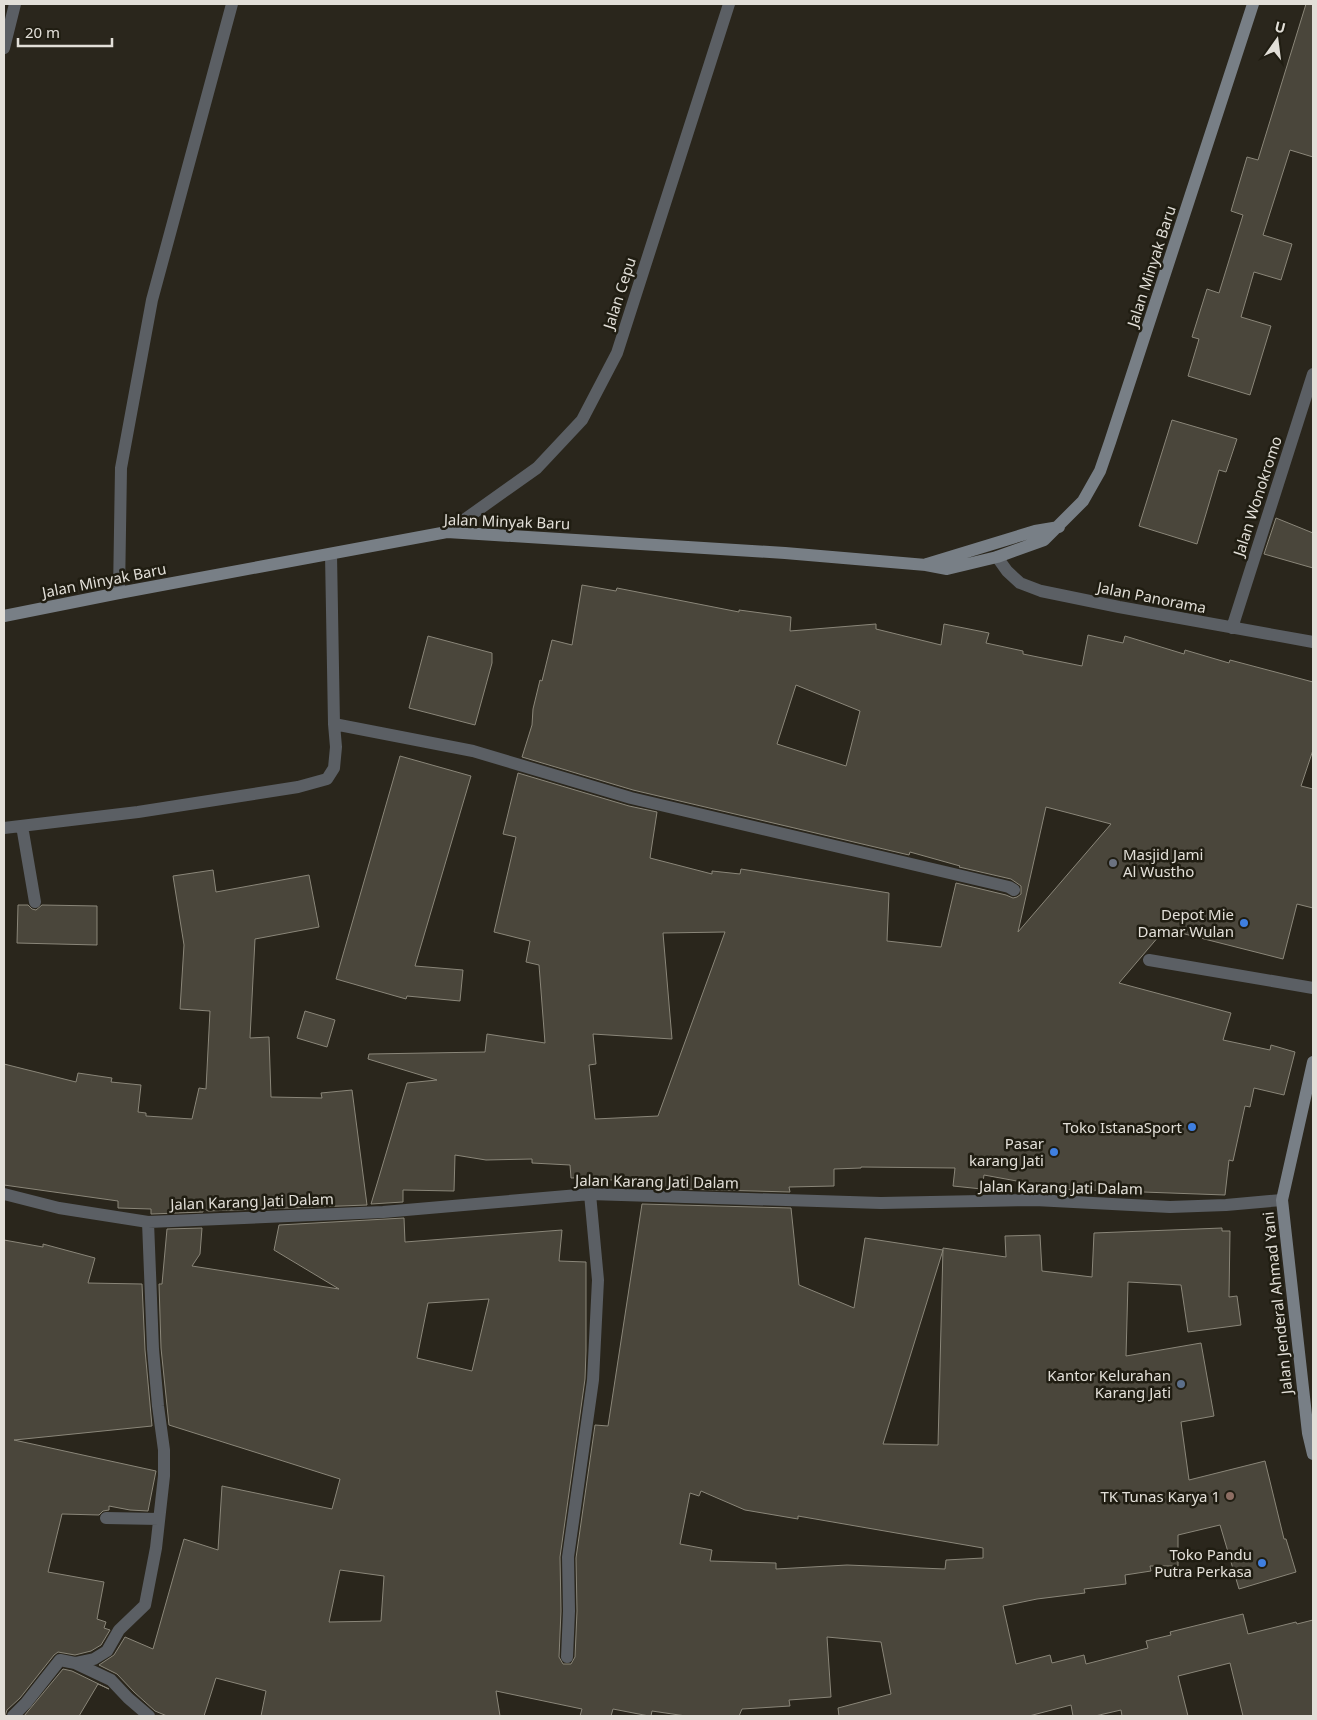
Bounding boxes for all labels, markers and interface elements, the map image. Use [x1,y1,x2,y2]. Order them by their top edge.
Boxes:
scale bar [18,15,111,47]
north arrow [1252,15,1302,65]
text: U [1273,16,1288,37]
text: 20 m [25,22,60,42]
street label: Jalan Minyak Baru [1121,203,1180,331]
street label: Jalan Cepu [597,255,640,333]
street label: Jalan Wonokromo [1228,433,1286,560]
street label: Jalan Minyak Baru [442,509,570,533]
street label: Jalan Minyak Baru [38,558,168,602]
street label: Jalan Panorama [1094,576,1208,617]
place label: Masjid Jami Al Wustho [1123,844,1203,881]
marker: Masjid Jami Al Wustho [1107,857,1119,869]
place label: Depot Mie Damar Wulan [1137,904,1234,941]
marker: Depot Mie Damar Wulan [1238,917,1250,929]
place label: Toko IstanaSport [1063,1117,1183,1137]
marker: Toko IstanaSport [1186,1121,1198,1133]
place label: Pasar karang Jati [969,1133,1044,1170]
marker: Pasar karang Jati [1048,1146,1060,1158]
street label: Jalan Karang Jati Dalam [573,1170,739,1192]
street label: Jalan Karang Jati Dalam [977,1176,1143,1198]
street label: Jalan Karang Jati Dalam [168,1188,334,1214]
street label: Jalan Jenderal Ahmad Yani [1257,1211,1297,1397]
place label: Kantor Kelurahan Karang Jati [1047,1365,1171,1402]
marker: Kantor Kelurahan Karang Jati [1175,1378,1187,1390]
place label: TK Tunas Karya 1 [1100,1486,1220,1506]
marker: TK Tunas Karya 1 [1224,1490,1236,1502]
place label: Toko Pandu Putra Perkasa [1154,1544,1252,1581]
marker: Toko Pandu Putra Perkasa [1256,1557,1268,1569]

